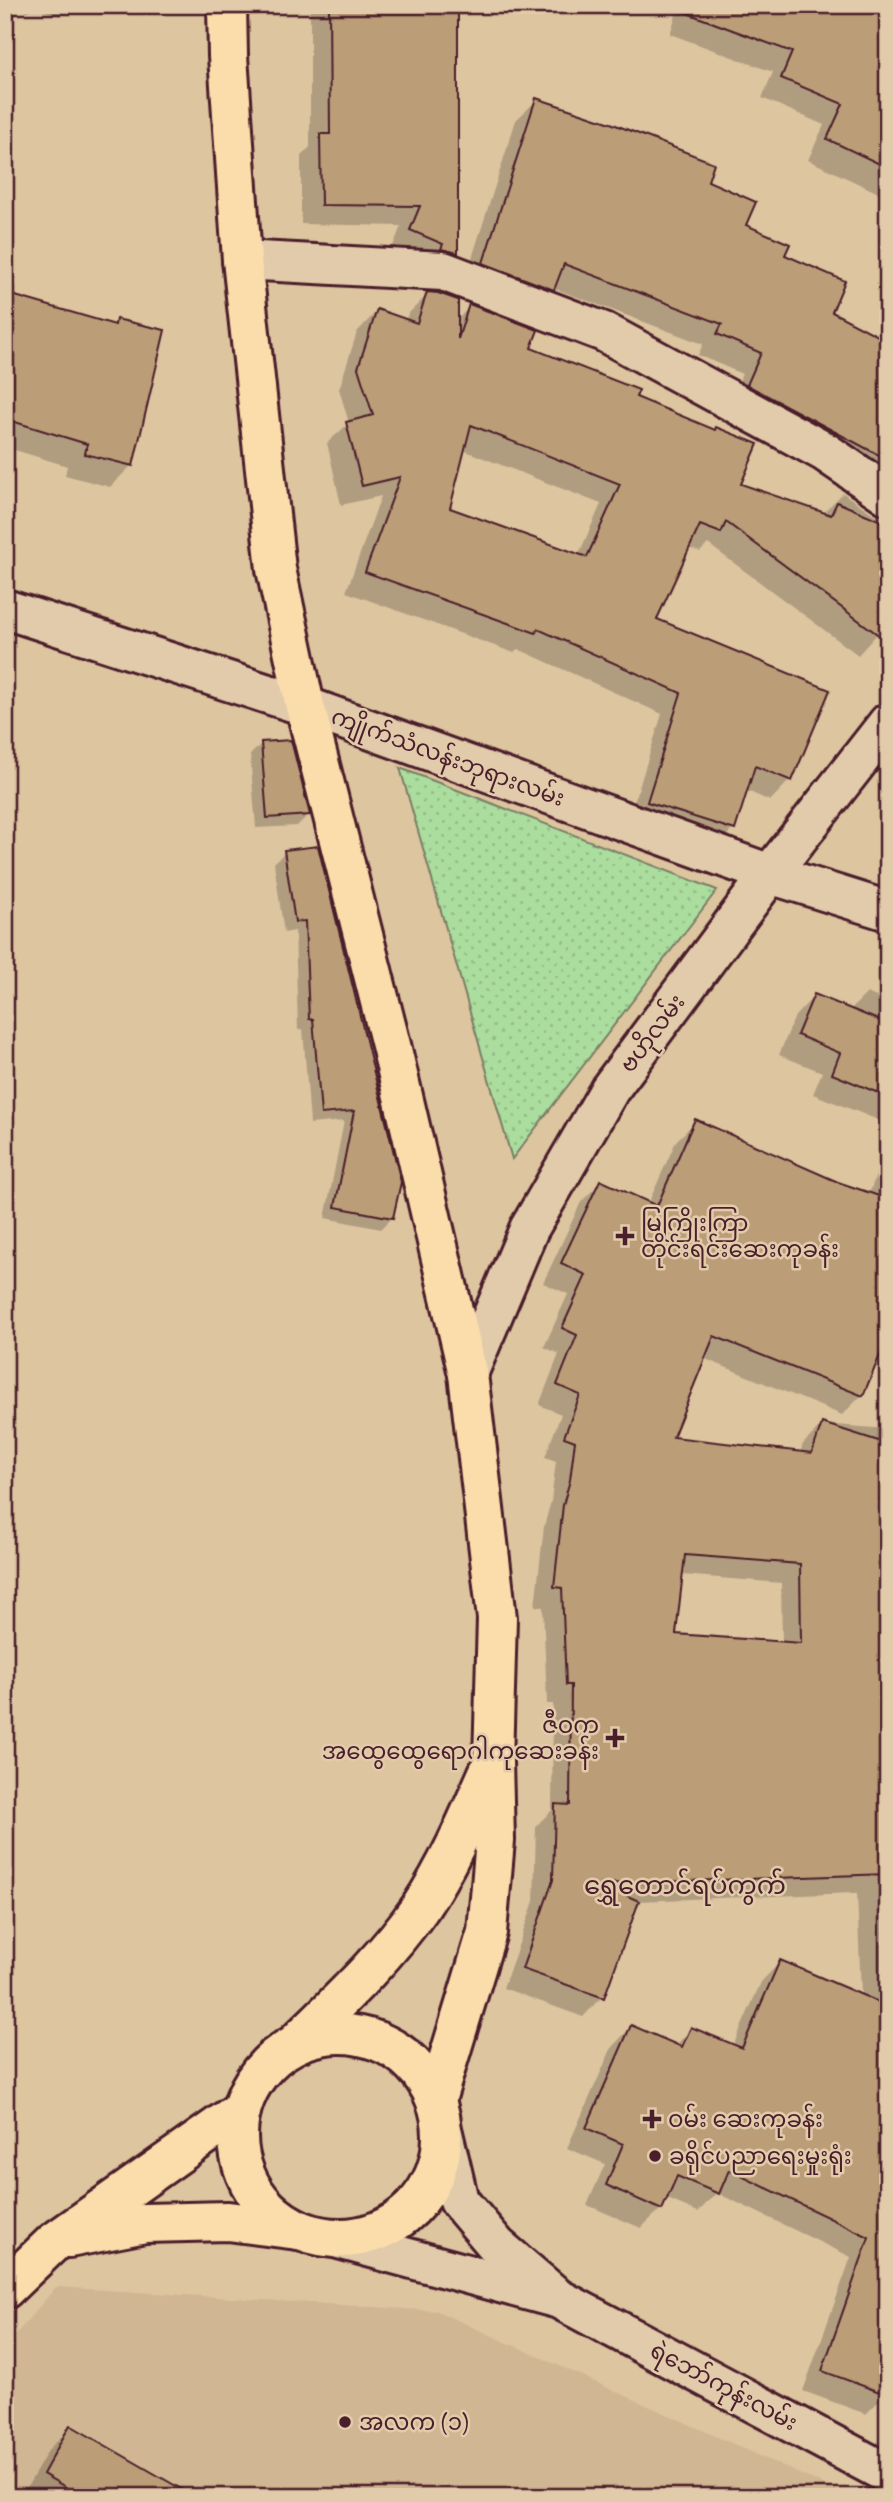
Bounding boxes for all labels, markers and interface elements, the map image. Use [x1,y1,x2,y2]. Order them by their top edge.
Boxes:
street label: ကျိုက်သံလန်းဘုရားလမ်း [326,700,569,817]
street label: ဗဟိုလမ်း [612,987,695,1081]
place label: မြကြိုးကြာ တိုင်းရင်းဆေးကုခန်း [641,1207,839,1268]
marker: မြကြိုးကြာ တိုင်းရင်းဆေးကုခန်း [615,1226,635,1246]
place label: ဇီဝက အထွေထွေရောဂါကုဆေးခန်း [322,1709,599,1770]
marker: ဇီဝက အထွေထွေရောဂါကုဆေးခန်း [605,1728,625,1748]
district label: ရွှေတောင်ရပ်ကွက် [584,1868,786,1906]
place label: ဝမ်း ဆေးကုခန်း [668,2103,823,2138]
marker: ဝမ်း ဆေးကုခန်း [642,2109,662,2129]
place label: ခရိုင်ပညာရေးမှုးရုံး [669,2140,852,2175]
marker: ခရိုင်ပညာရေးမှုးရုံး [647,2148,663,2164]
street label: ရဲဘော်ကုန်းလမ်း [643,2334,803,2441]
place label: အလက (၁) [359,2407,469,2436]
marker: အလက (၁) [337,2414,353,2430]

